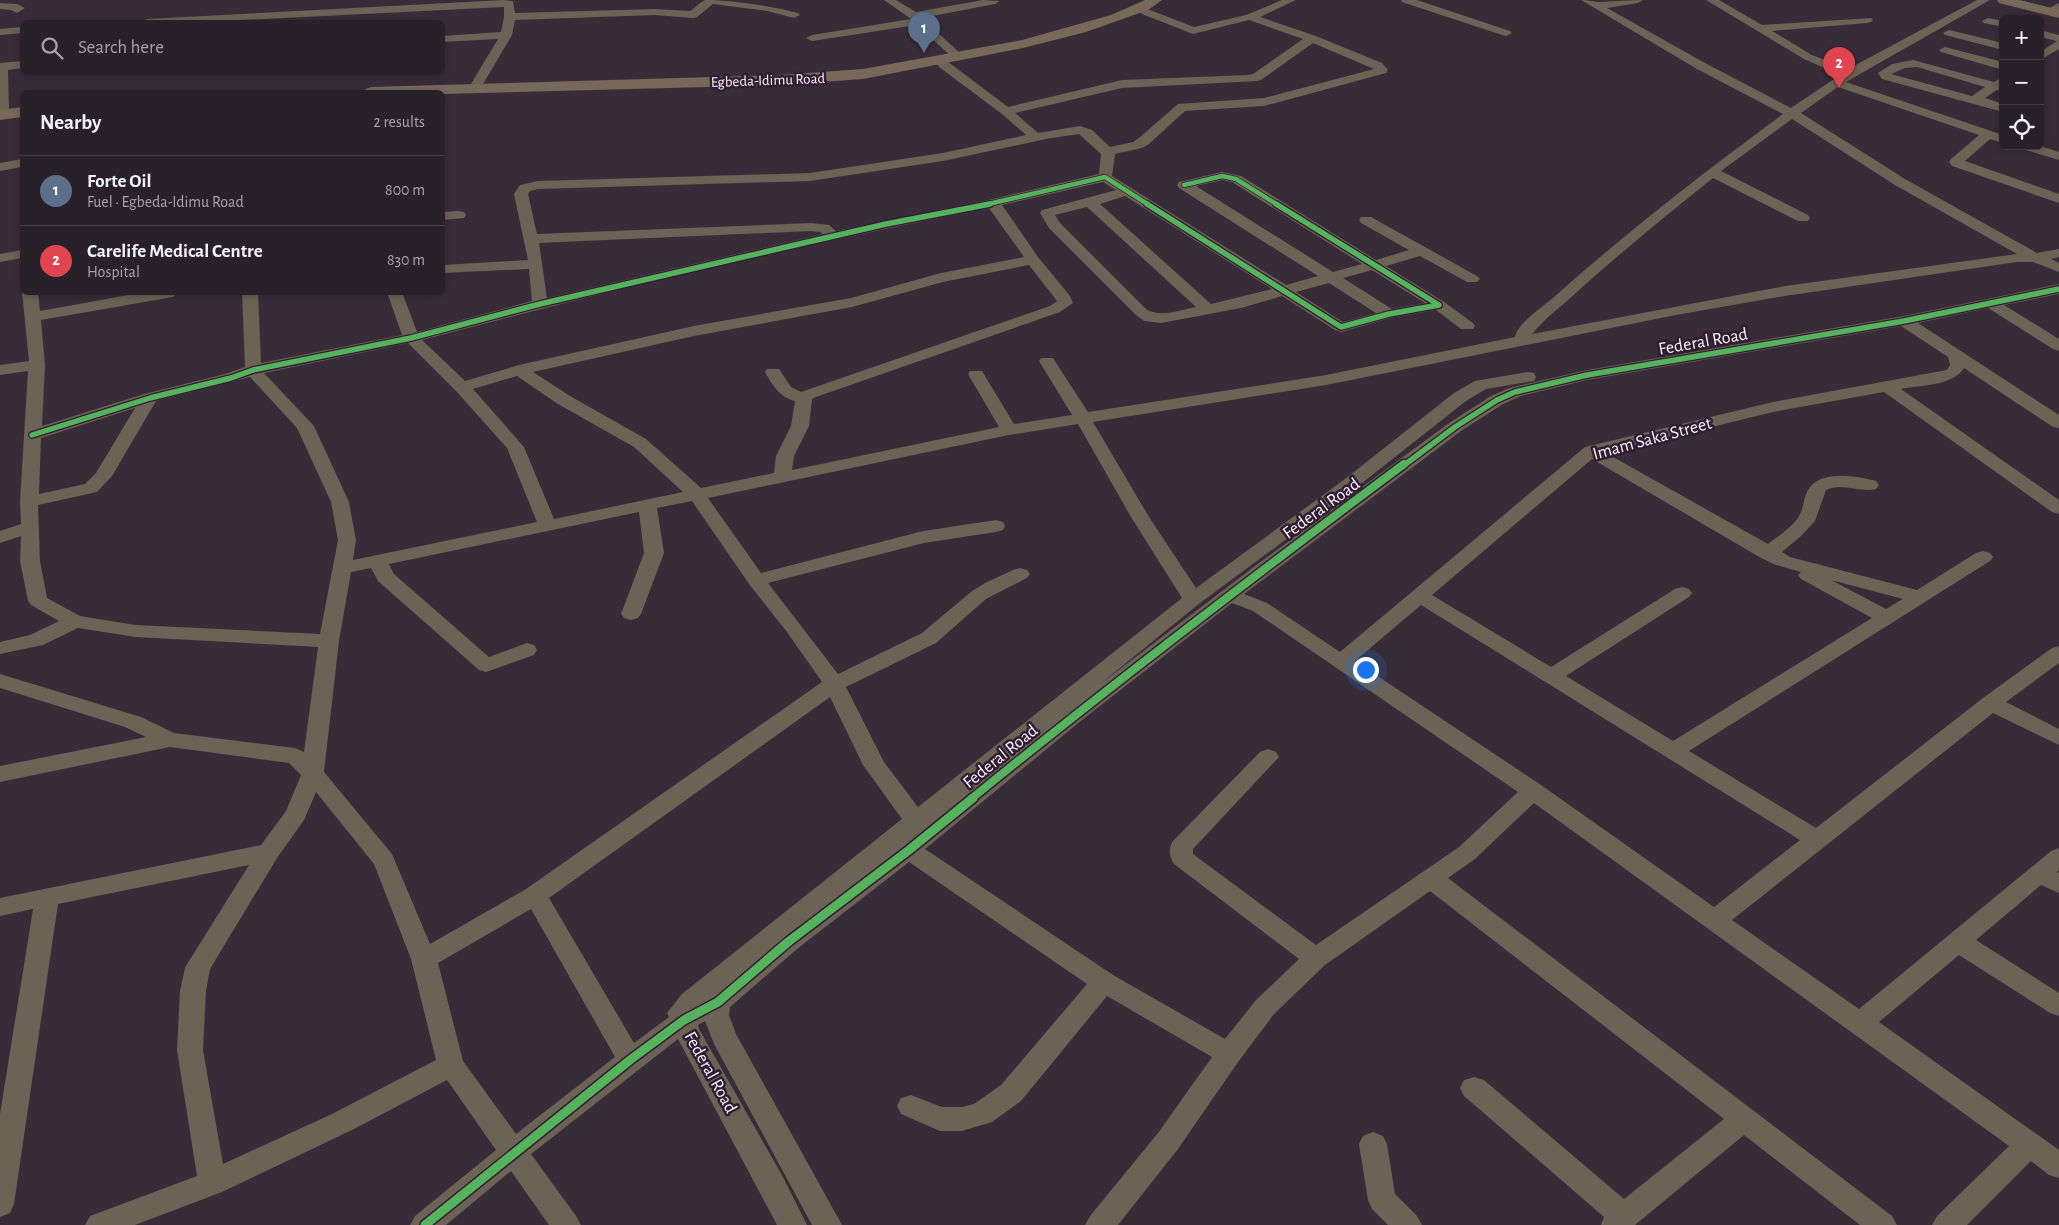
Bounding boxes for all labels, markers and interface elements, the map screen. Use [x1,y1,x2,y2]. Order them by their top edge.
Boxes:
pin: 1 [908,12,940,53]
map controls [1999,15,2044,150]
button: + [1999,15,2044,60]
search box [20,20,445,75]
icon: search [38,34,66,62]
text: Search here [78,38,164,57]
pin: 2 [1823,47,1855,88]
button: − [1999,60,2044,105]
street label: Egbeda-Idimu Road [711,71,826,90]
button: locate [1999,105,2044,150]
text: Nearby [40,112,101,133]
text: 2 results [373,114,425,130]
text: Forte Oil [87,172,151,191]
text: 1 [53,182,59,198]
text: 800 m [385,182,425,198]
text: Fuel · Egbeda-Idimu Road [87,194,244,210]
text: Carelife Medical Centre [87,242,263,261]
text: 2 [52,252,60,268]
text: 830 m [387,252,425,268]
text: Hospital [87,264,140,280]
street label: Federal Road [1657,325,1749,359]
street label: Imam Saka Street [1591,414,1714,464]
street label: Federal Road [1280,475,1363,543]
your location [1353,657,1379,683]
street label: Federal Road [960,721,1041,792]
street label: Federal Road [680,1029,740,1116]

